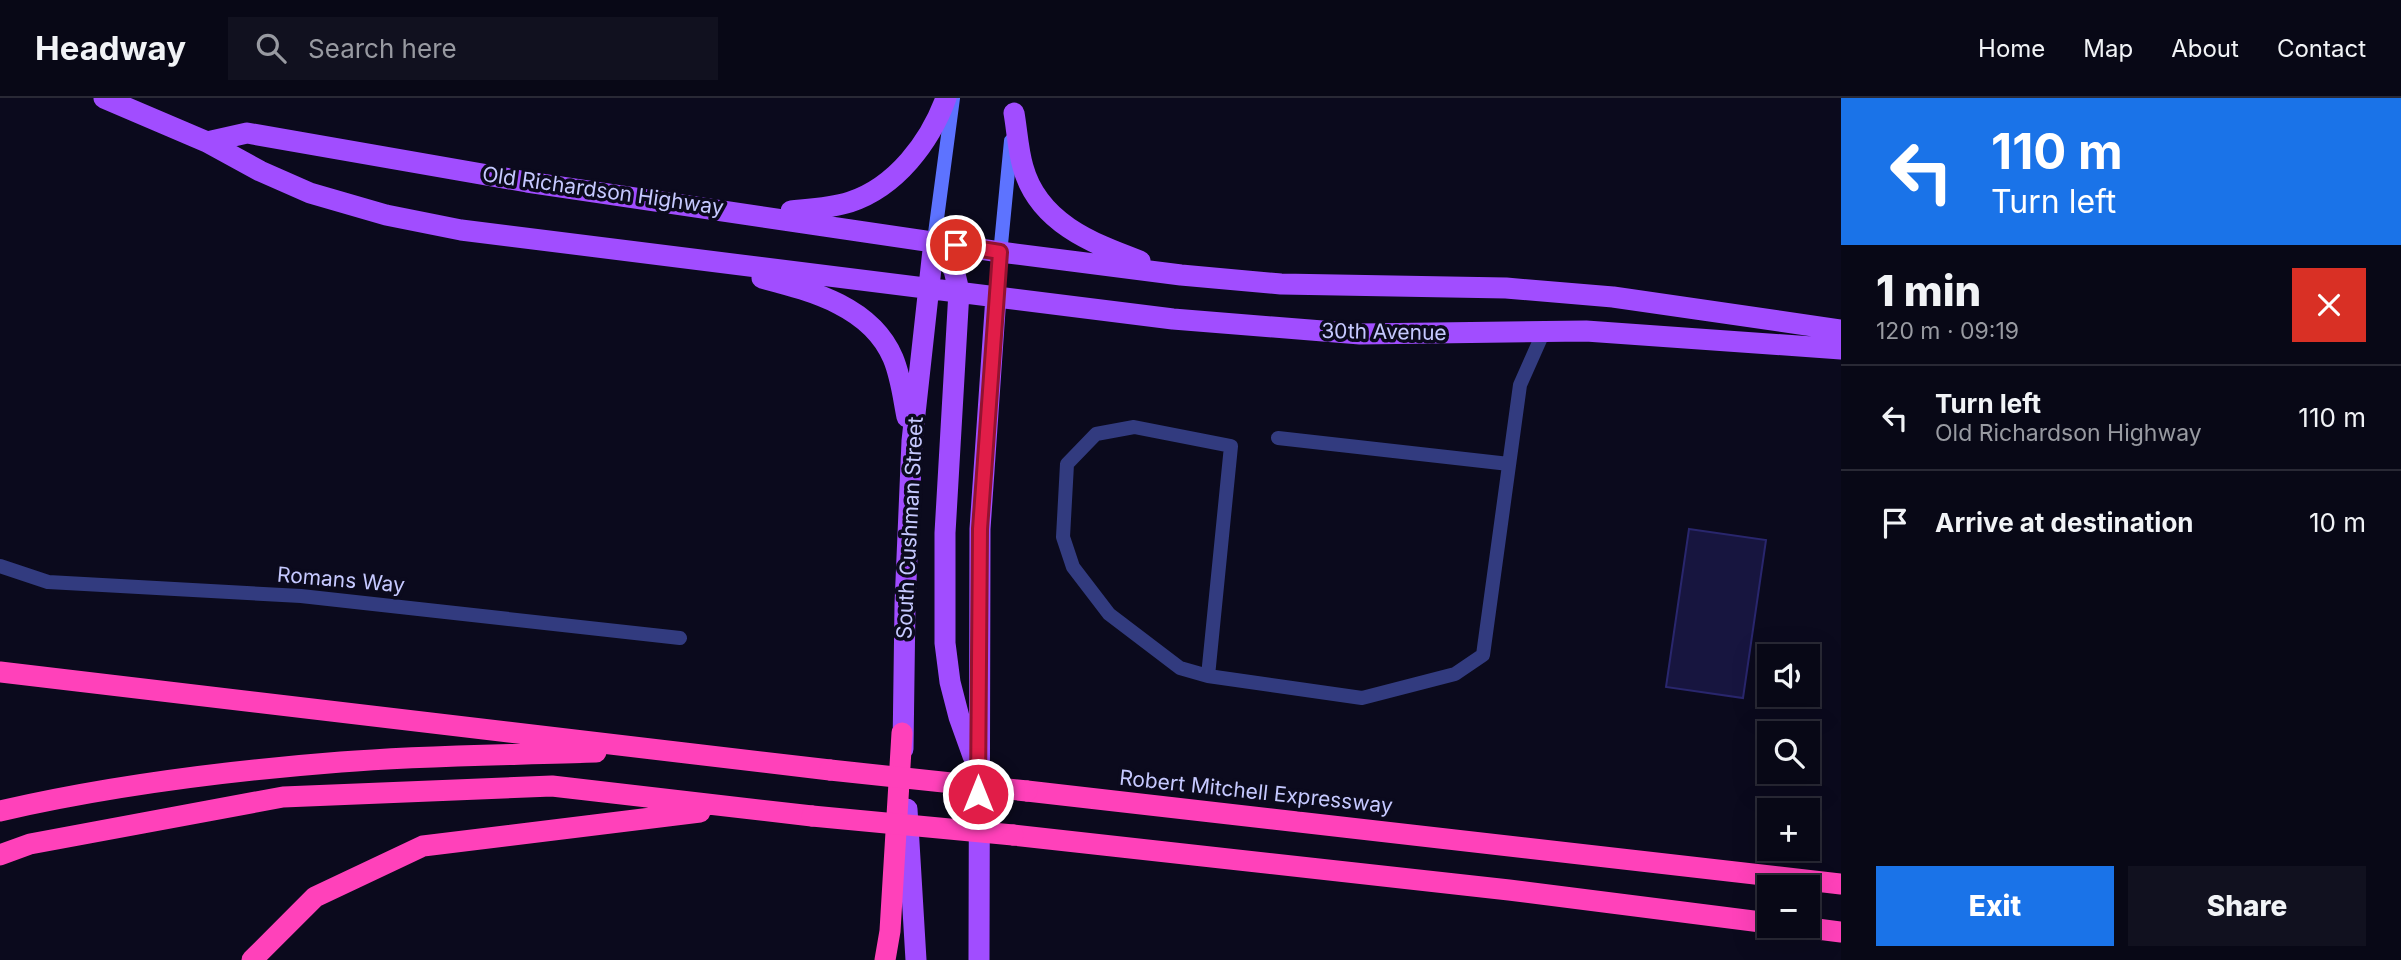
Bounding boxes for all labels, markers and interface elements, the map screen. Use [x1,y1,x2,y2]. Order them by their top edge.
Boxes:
search box [228,17,718,80]
text: Headway [35,28,186,68]
icon: search [252,29,290,67]
text: Search here [308,33,457,64]
text: Home [1978,34,2045,63]
text: Map [2083,34,2133,63]
text: About [2171,34,2239,63]
text: Contact [2277,34,2366,63]
text: 110 m [1991,122,2123,181]
icon: left [1876,126,1967,217]
street label: Old Richardson Highway [481,161,726,220]
text: Turn left [1991,182,2116,221]
pin [926,215,986,275]
icon: arrive [937,226,975,264]
text: 1 min [1876,265,1981,316]
button: close [2292,268,2366,342]
text: 120 m · 09:19 [1876,317,2019,345]
street label: 30th Avenue [1321,318,1447,345]
text: Turn left [1935,388,2041,419]
icon: left [1876,399,1914,437]
text: 110 m [2298,402,2366,433]
street label: South Cushman Street [891,416,928,640]
text: Old Richardson Highway [1935,419,2202,447]
icon: arrive [1876,504,1914,542]
text: Arrive at destination [1935,507,2194,538]
text: 10 m [2309,507,2366,538]
street label: Romans Way [276,561,406,598]
map controls [1757,644,1820,938]
button: sound [1757,644,1820,707]
button: search [1757,721,1820,784]
position arrow [941,757,1015,831]
street label: Robert Mitchell Expressway [1118,765,1394,818]
button: + [1757,798,1820,861]
button: Exit [1876,866,2114,946]
button: Share [2128,866,2366,946]
button: − [1757,875,1820,938]

